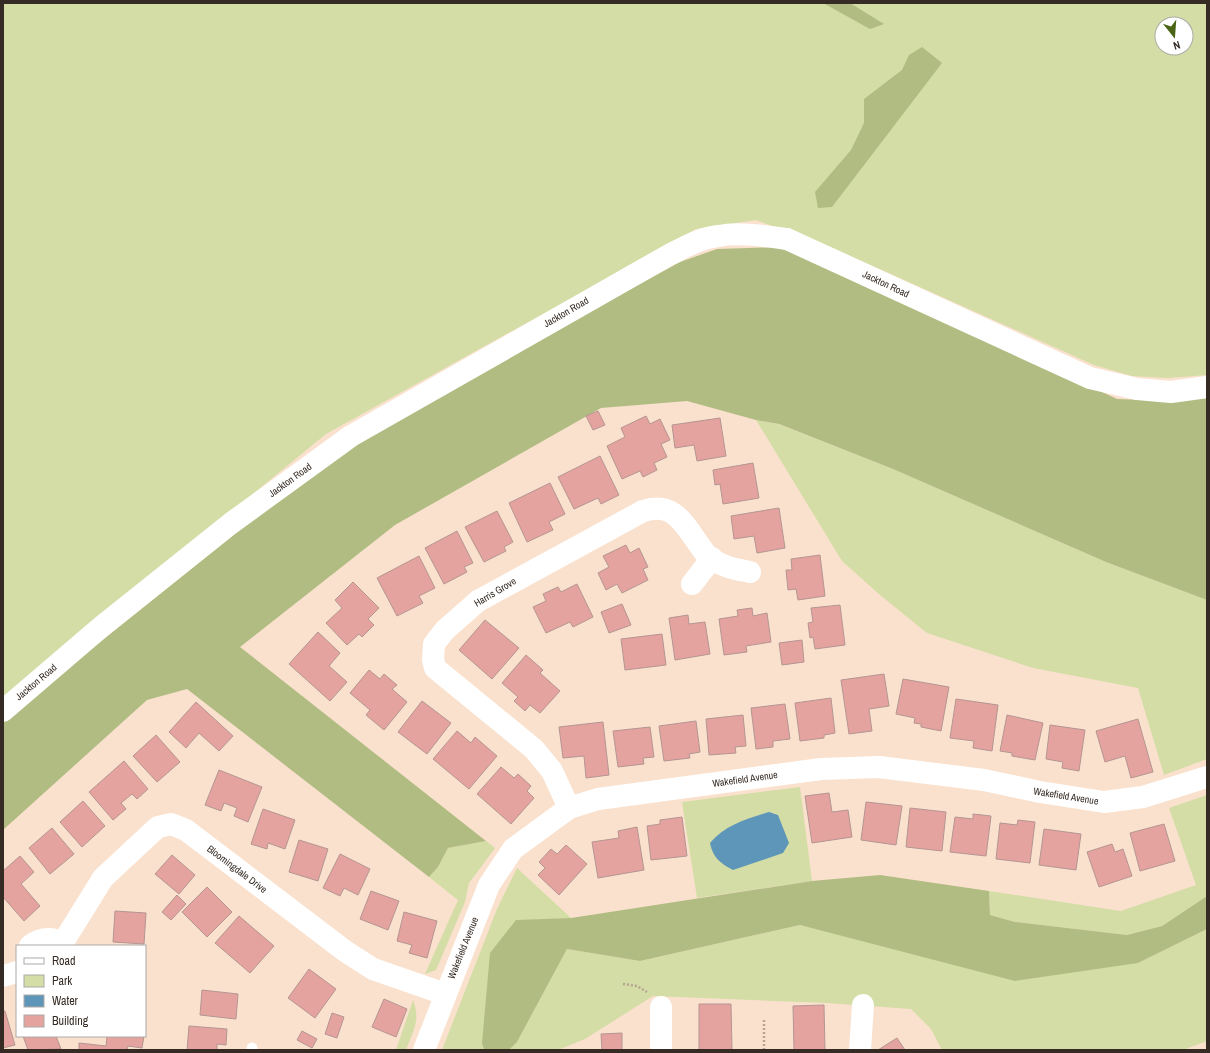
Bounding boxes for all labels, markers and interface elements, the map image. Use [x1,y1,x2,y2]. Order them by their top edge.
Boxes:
north arrow [1154,16,1194,56]
text: N [1172,38,1182,53]
street label: Jackton Road [861,268,911,300]
street label: Jackton Road [541,294,591,330]
street label: Jackton Road [266,460,314,500]
street label: Harris Grove [472,574,519,610]
street label: Jackton Road [13,661,59,703]
street label: Wakefield Avenue [712,768,779,790]
street label: Wakefield Avenue [1033,784,1100,808]
street label: Bloomingdale Drive [204,842,270,896]
street label: Wakefield Avenue [445,915,481,981]
legend [16,945,146,1037]
text: Road [52,953,76,969]
text: Park [52,973,72,989]
text: Water [52,993,79,1009]
text: Building [52,1013,89,1029]

